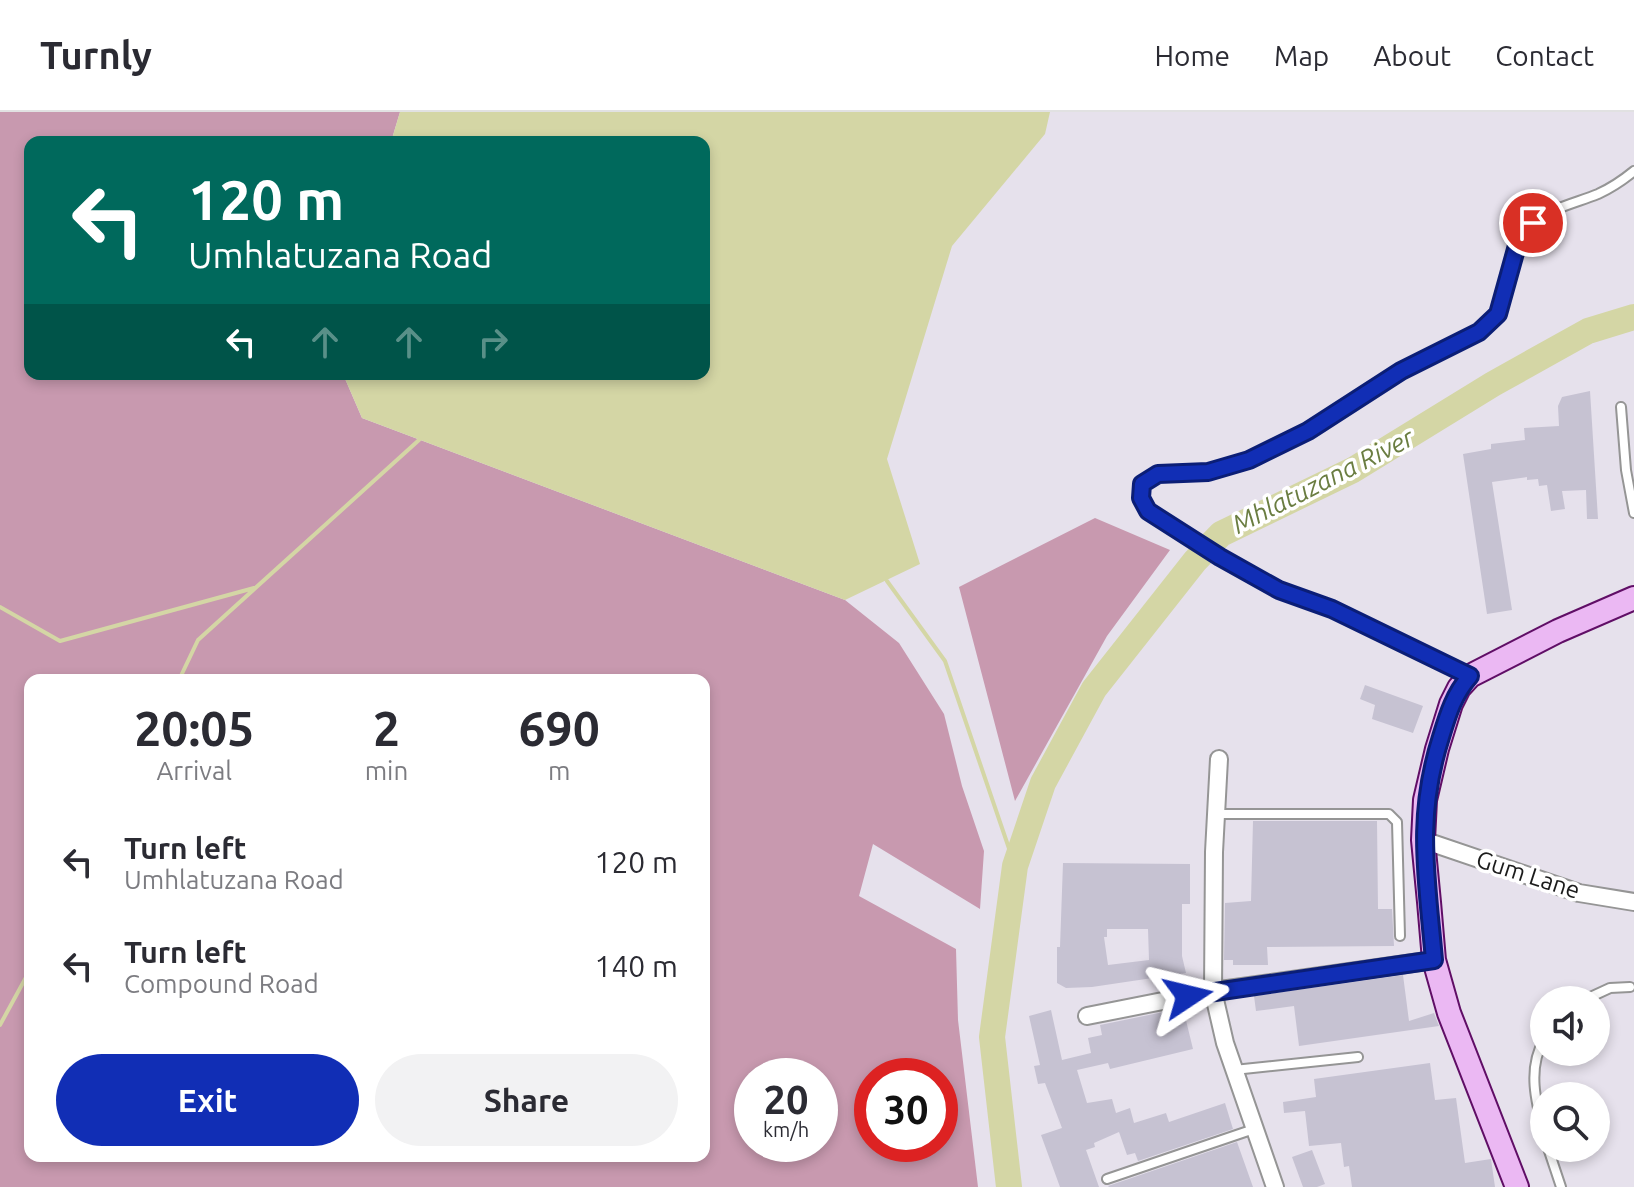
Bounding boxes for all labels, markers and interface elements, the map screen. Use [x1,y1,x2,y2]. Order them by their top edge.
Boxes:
text: Turnly [40,34,152,76]
text: Home [1155,40,1230,71]
text: Map [1274,40,1329,71]
text: About [1373,40,1451,71]
text: Contact [1495,40,1594,71]
icon: left [56,168,160,272]
text: 120 m [188,168,344,231]
pin [1499,189,1567,257]
icon: arrive [1511,201,1555,245]
text: Umhlatuzana Road [188,234,492,275]
icon: left [219,320,263,364]
icon: ahead [303,320,347,364]
icon: ahead [387,320,431,364]
icon: right [471,320,515,364]
water label: Mhlatuzana River [1227,422,1419,539]
text: 20:05 [134,701,254,755]
text: 2 [373,701,400,755]
text: 690 [519,701,600,755]
text: Arrival [156,756,232,785]
text: min [365,756,408,785]
text: m [548,756,570,785]
text: Turn left [124,831,246,865]
icon: left [56,840,100,884]
text: 120 m [594,845,678,879]
street label: Gum Lane [1473,845,1583,904]
text: Umhlatuzana Road [124,865,344,894]
text: Turn left [124,935,246,969]
icon: left [56,944,100,988]
text: 140 m [594,949,678,983]
position arrow [1146,954,1230,1038]
text: Compound Road [124,969,319,998]
map controls [1530,986,1610,1162]
button: sound [1530,986,1610,1066]
button: Exit [56,1054,359,1146]
button: Share [375,1054,678,1146]
speed limit sign: 30 [854,1058,958,1162]
text: 20 [763,1077,809,1122]
button: search [1530,1082,1610,1162]
text: km/h [763,1118,809,1141]

